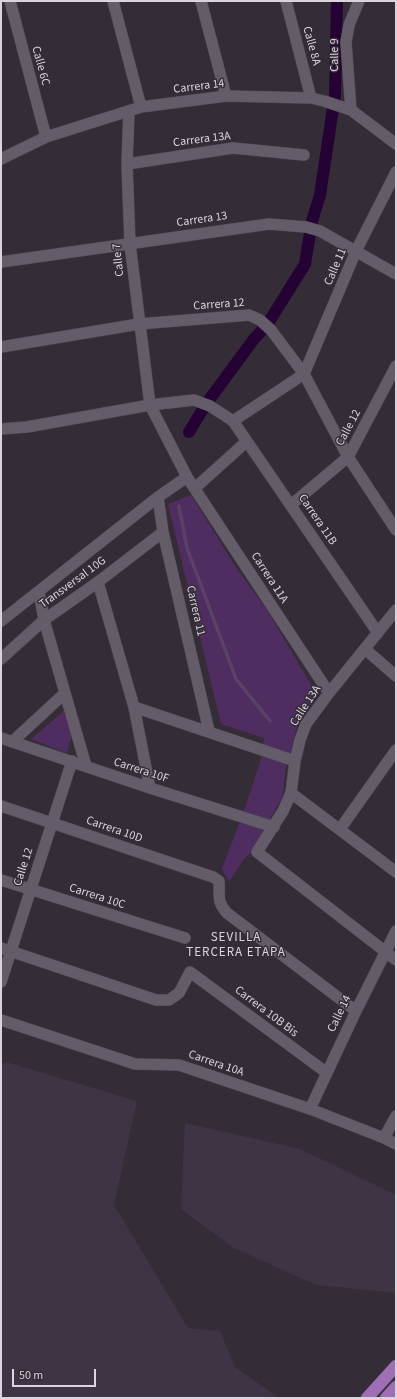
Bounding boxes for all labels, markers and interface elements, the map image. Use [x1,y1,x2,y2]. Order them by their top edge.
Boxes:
street label: Calle 8A [299,25,323,67]
street label: Calle 9 [328,38,342,72]
street label: Calle 6C [28,45,52,87]
street label: Carrera 14 [173,77,225,97]
street label: Carrera 13A [172,129,232,151]
street label: Carrera 13 [176,209,228,231]
street label: Calle 7 [110,243,128,277]
street label: Calle 11 [322,246,350,288]
street label: Carrera 12 [193,296,245,314]
street label: Calle 12 [333,407,365,449]
street label: Carrera 11B [295,492,339,548]
street label: Carrera 11A [247,550,291,606]
street label: Transversal 10G [37,554,109,612]
street label: Carrera 11 [182,584,208,638]
street label: Calle 13A [287,683,325,729]
street label: Carrera 10F [112,755,170,787]
street label: Carrera 10D [84,814,144,846]
street label: Calle 12 [11,846,37,888]
street label: Carrera 10C [67,881,127,913]
district label: SEVILLA TERCERA ETAPA [186,930,286,961]
street label: Carrera 10B Bis [231,983,301,1041]
street label: Calle 14 [325,993,355,1035]
street label: Carrera 10A [186,1048,246,1080]
scale bar [14,1361,98,1387]
text: 50 m [19,1367,43,1384]

